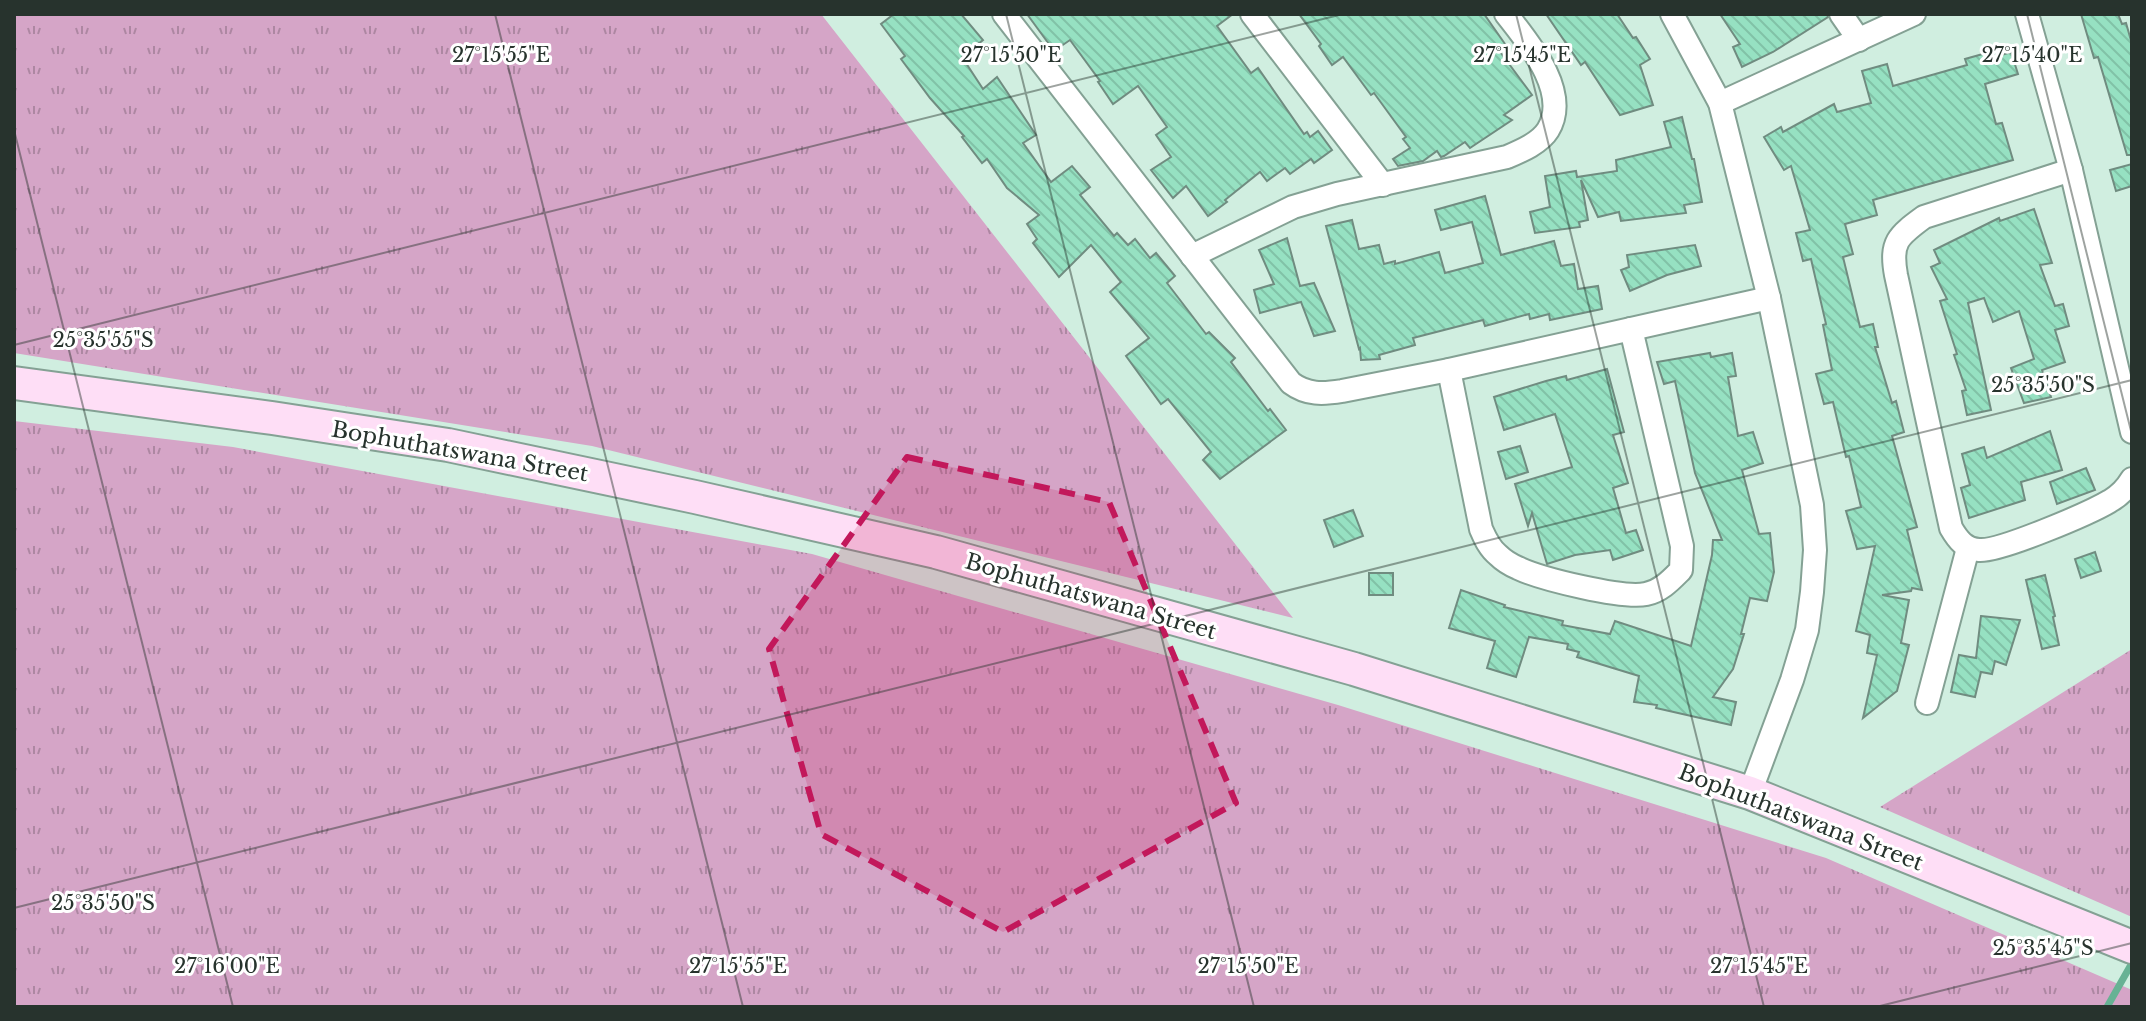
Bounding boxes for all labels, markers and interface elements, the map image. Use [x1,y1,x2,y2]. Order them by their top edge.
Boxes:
text: 27°15'55"E [452,43,550,67]
text: 27°15'50"E [961,43,1061,67]
text: 27°15'45"E [1473,43,1571,67]
text: 27°15'40"E [1982,43,2082,67]
text: 25°35'55"S [52,328,154,352]
text: 25°35'50"S [1991,373,2095,397]
street label: Bophuthatswana Street [329,416,591,487]
street label: Bophuthatswana Street [962,548,1220,646]
street label: Bophuthatswana Street [1675,758,1928,877]
text: 25°35'50"S [51,891,155,915]
text: 25°35'45"S [1992,936,2094,960]
text: 27°16'00"E [174,954,280,978]
text: 27°15'55"E [689,954,787,978]
text: 27°15'50"E [1198,954,1298,978]
text: 27°15'45"E [1710,954,1808,978]

